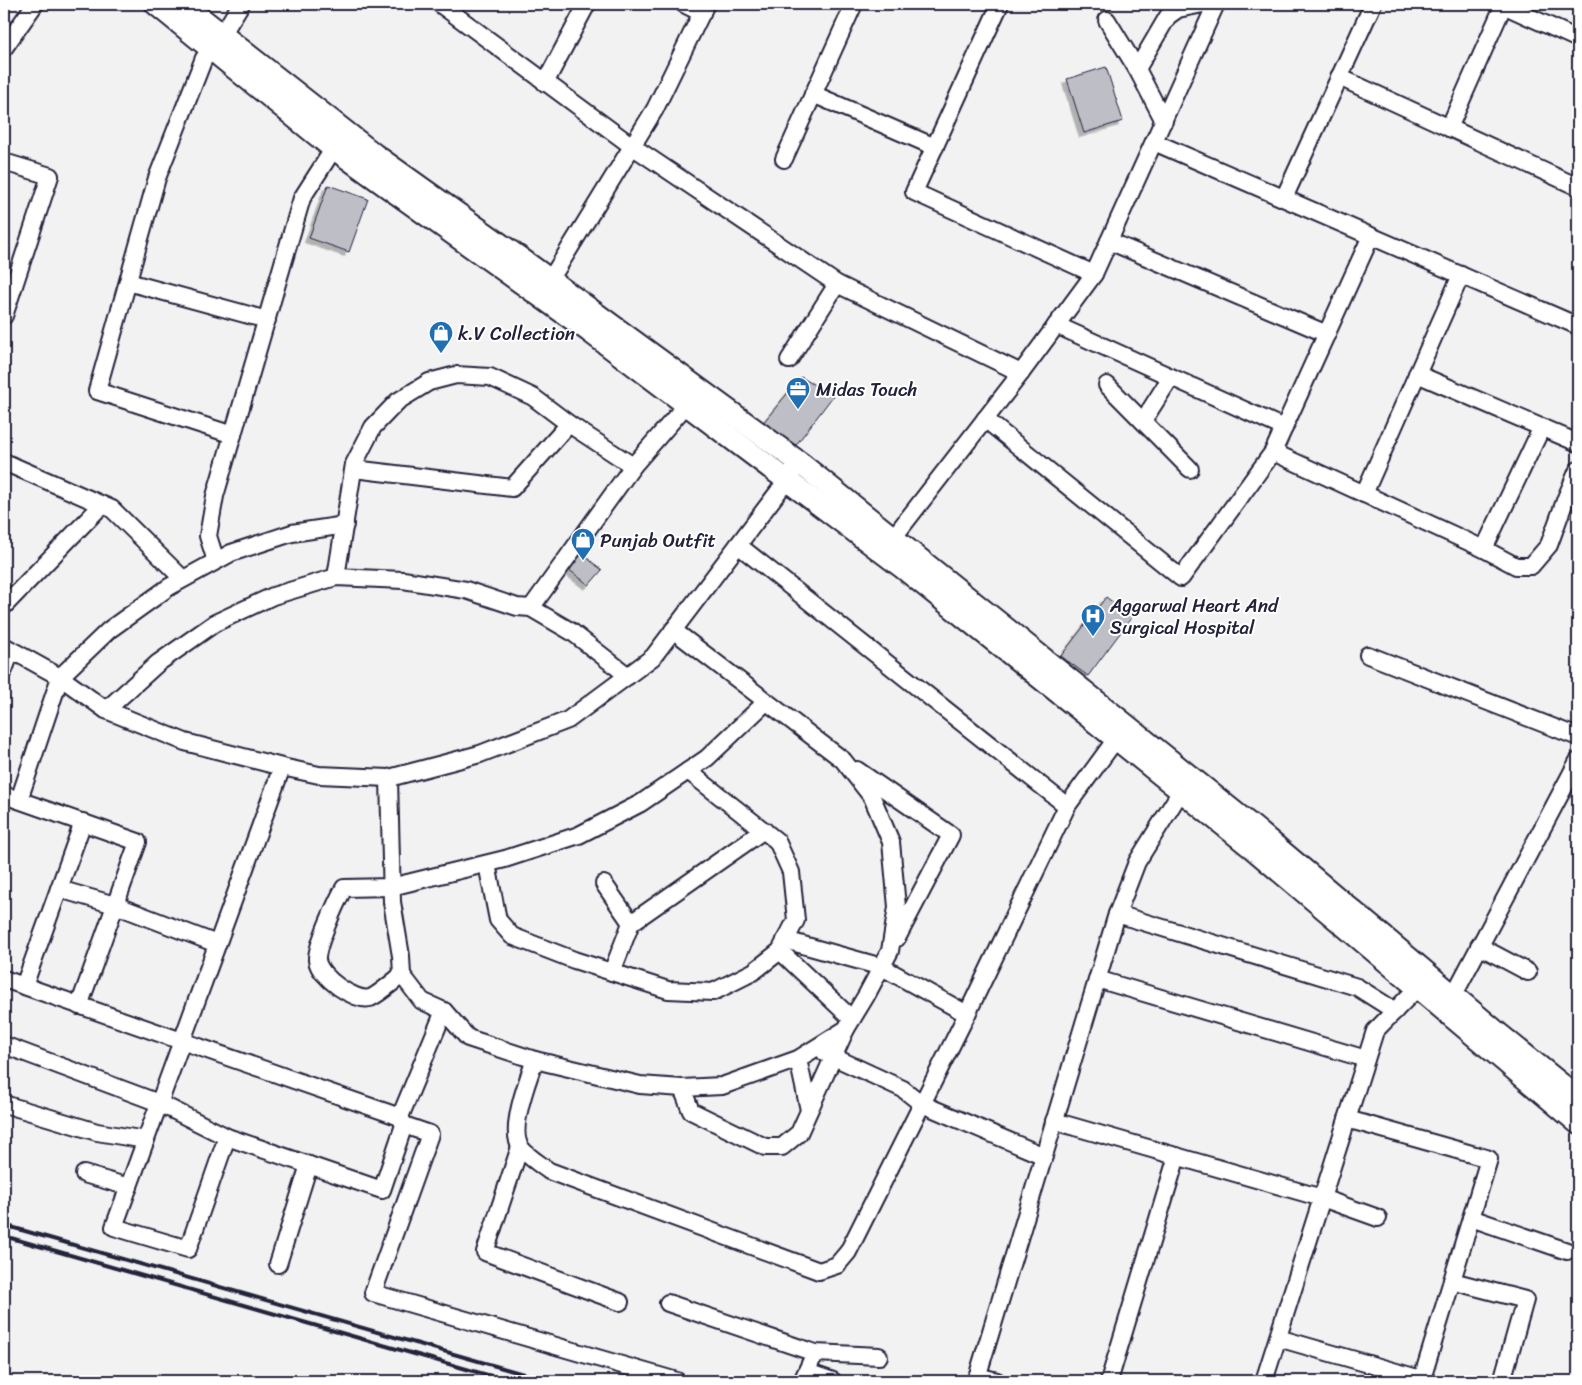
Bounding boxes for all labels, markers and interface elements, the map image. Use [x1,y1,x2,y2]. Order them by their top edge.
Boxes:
place label: k.V Collection [458,317,575,350]
shop icon: k.V Collection [428,320,454,354]
place label: Midas Touch [816,373,917,406]
office icon: Midas Touch [785,376,811,410]
place label: Punjab Outfit [600,524,716,557]
shop icon: Punjab Outfit [570,527,596,561]
place label: Aggarwal Heart And Surgical Hospital [1109,589,1280,644]
hospital icon: Aggarwal Heart And Surgical Hospital [1080,603,1106,637]

